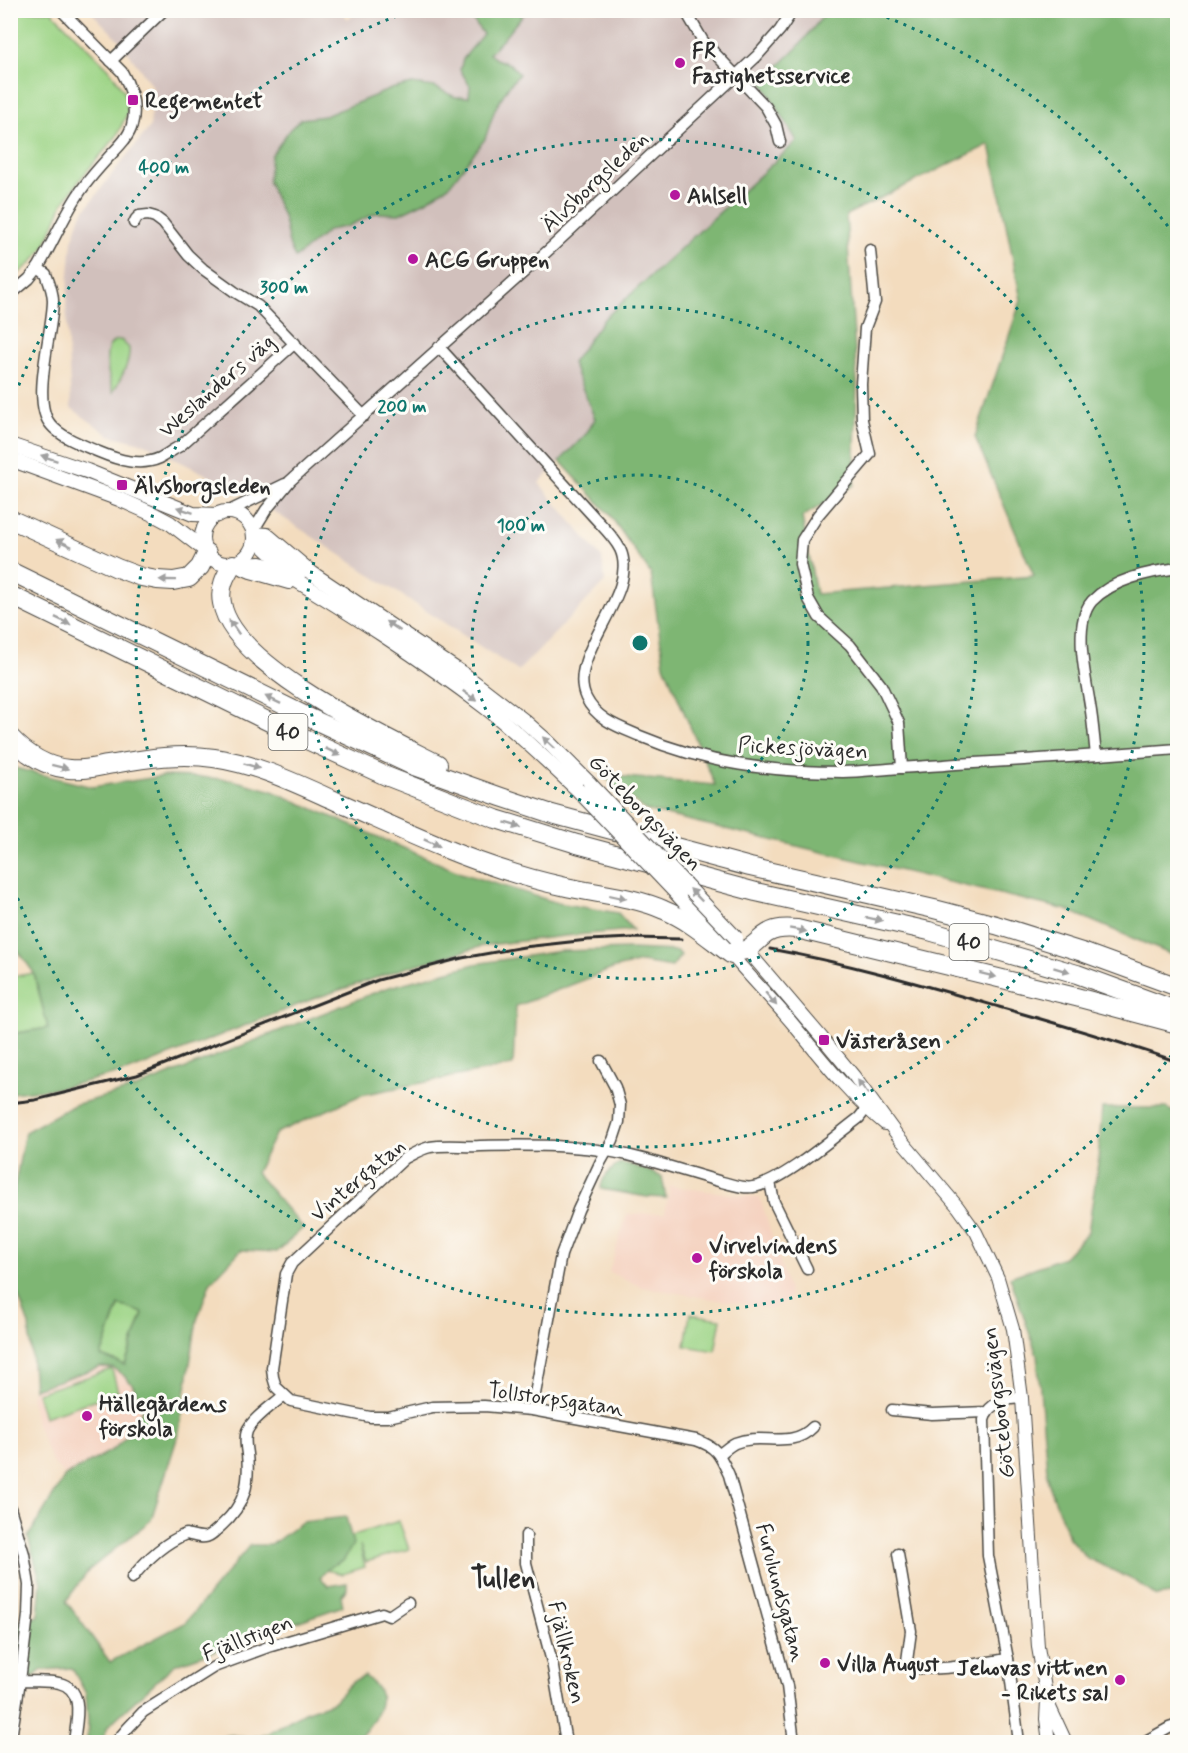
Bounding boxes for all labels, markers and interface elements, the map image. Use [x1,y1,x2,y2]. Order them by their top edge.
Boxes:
place label: FR Fastighetsservice [692,38,851,92]
marker: FR Fastighetsservice [673,56,687,70]
place label: Regementet [145,88,263,120]
marker: Regementet [126,93,140,107]
street label: Älvsborgsleden [536,126,657,242]
text: 400 m [139,156,189,180]
place label: Ahlsell [687,183,748,211]
marker: Ahlsell [668,188,682,202]
place label: ACG Gruppen [425,247,549,275]
marker: ACG Gruppen [406,252,420,266]
text: 300 m [260,276,308,300]
street label: Weslanders väg [154,328,282,445]
text: 200 m [377,395,427,419]
one-way arrow [40,452,58,462]
place label: Älvsborgsleden [134,473,271,504]
marker: Älvsborgsleden [115,478,129,492]
one-way arrow [176,505,194,515]
text: 100 m [497,514,545,538]
one-way arrow [55,538,73,548]
one-way arrow [158,575,177,585]
one-way arrow [54,616,71,625]
one-way arrow [228,620,240,636]
one-way arrow [385,621,401,632]
centre of rings [630,633,650,653]
one-way arrow [462,690,478,701]
one-way arrow [265,695,282,705]
road number: 40 [268,714,308,750]
street label: Pickesjövägen [737,732,869,767]
one-way arrow [541,736,556,750]
one-way arrow [324,747,342,757]
street label: Göteborgsvägen [581,749,707,879]
one-way arrow [51,762,69,772]
one-way arrow [243,762,261,771]
one-way arrow [504,821,522,830]
one-way arrow [423,838,440,847]
one-way arrow [689,889,703,903]
one-way arrow [609,893,628,902]
one-way arrow [865,914,884,924]
road number: 40 [950,924,988,960]
one-way arrow [789,926,808,935]
one-way arrow [1054,966,1072,975]
one-way arrow [979,971,997,981]
one-way arrow [764,991,777,1006]
place label: Västeråsen [836,1028,941,1056]
marker: Västeråsen [817,1033,831,1047]
one-way arrow [857,1080,869,1095]
street label: Vintergatan [305,1133,414,1231]
place label: Virvelvindens förskola [708,1233,837,1286]
marker: Virvelvindens förskola [690,1251,704,1265]
street label: Göteborgsvägen [976,1325,1023,1480]
street label: Tollstorpsgatan [486,1377,625,1424]
place label: Hällegårdens förskola [98,1391,227,1444]
marker: Hällegårdens förskola [80,1409,94,1423]
street label: Furulundsgatan [747,1520,812,1665]
district label: Tullen [471,1561,535,1598]
street label: Fjällkroken [540,1598,591,1707]
street label: Fjällstigen [199,1609,297,1670]
place label: Villa August [837,1651,940,1680]
place label: Jehovas vittnen - Rikets sal [957,1655,1109,1708]
marker: Villa August [818,1656,832,1670]
marker: Jehovas vittnen - Rikets sal [1113,1673,1127,1687]

